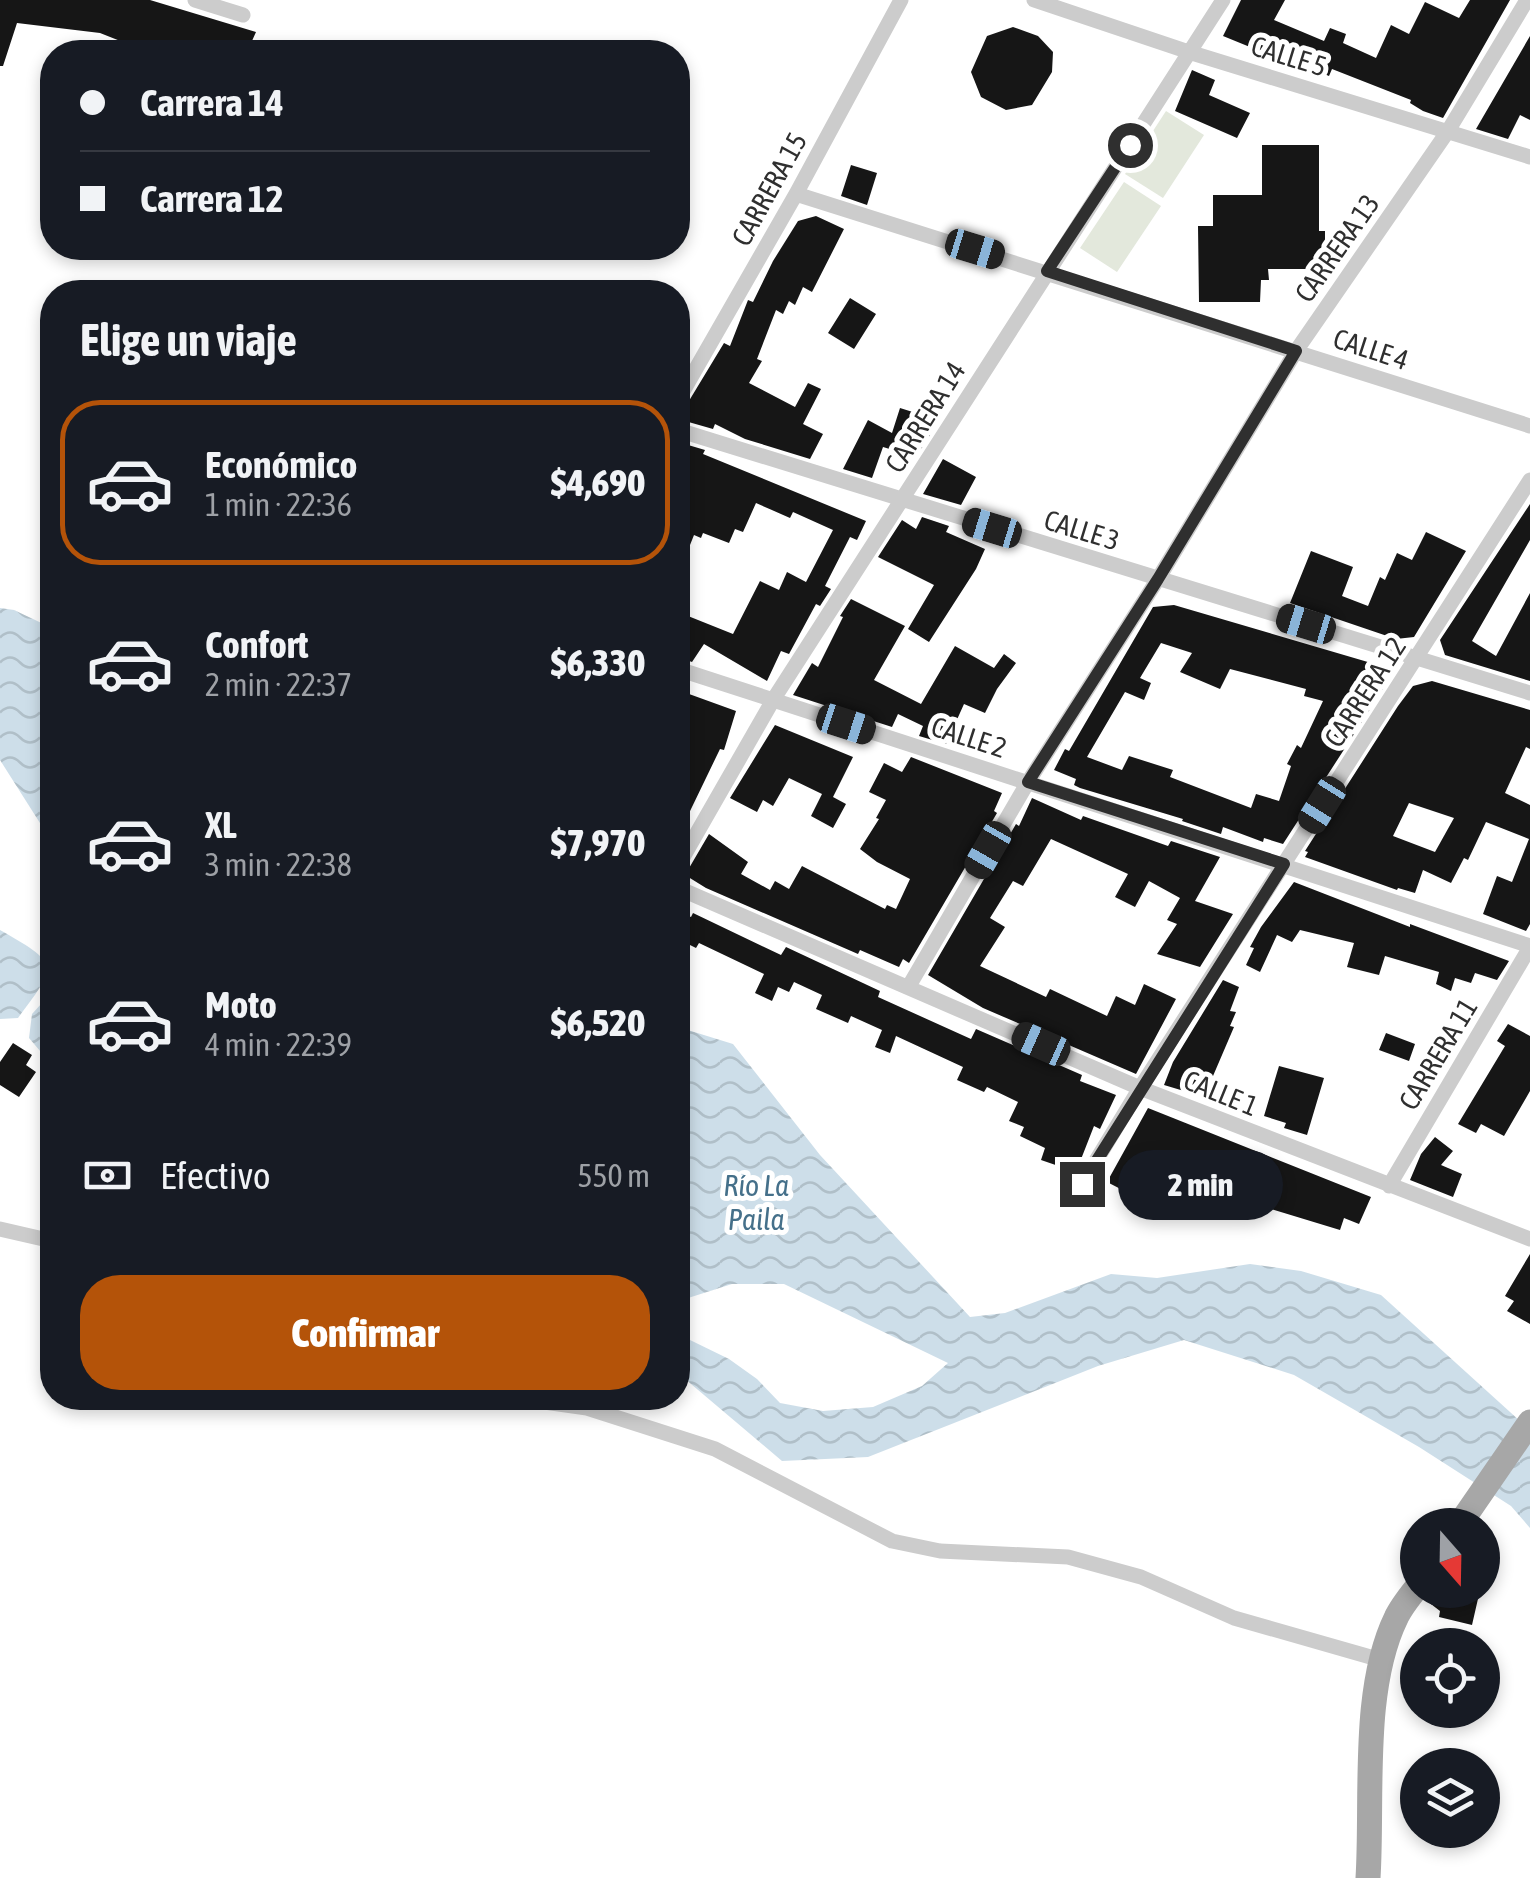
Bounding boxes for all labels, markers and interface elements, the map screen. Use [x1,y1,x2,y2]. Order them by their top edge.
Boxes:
street label: CALLE 5 [1248,29,1330,83]
text: Carrera 14 [140,81,284,124]
route start [1108,123,1153,168]
street label: CARRERA 15 [725,127,813,251]
text: Carrera 12 [140,177,284,220]
street label: CARRERA 13 [1288,188,1386,308]
car [942,226,1008,272]
text: Elige un viaje [80,314,297,366]
street label: CALLE 4 [1329,322,1413,376]
street label: CARRERA 14 [879,356,971,478]
icon: car [85,438,175,528]
text: Económico [205,443,357,486]
text: $4,690 [551,461,645,504]
text: 1 min · 22:36 [205,486,352,523]
street label: CALLE 3 [1041,503,1123,557]
car [959,505,1025,551]
car [1273,601,1339,647]
icon: car [85,618,175,708]
text: Confort [205,623,309,666]
street label: CARRERA 12 [1318,631,1412,753]
text: $6,330 [551,641,645,684]
text: 2 min · 22:37 [205,666,352,703]
car [813,700,879,748]
street label: CALLE 2 [927,710,1011,764]
car [1293,772,1351,838]
icon: car [85,798,175,888]
text: XL [205,803,237,846]
car [960,817,1016,883]
text: $7,970 [551,821,645,864]
text: 3 min · 22:38 [205,846,352,883]
icon: car [85,978,175,1068]
text: Moto [205,983,277,1026]
street label: CARRERA 11 [1392,993,1484,1115]
text: $6,520 [551,1001,645,1044]
car [1007,1018,1075,1070]
text: 4 min · 22:39 [205,1026,352,1063]
street label: CALLE 1 [1179,1064,1263,1122]
icon: cash [80,1148,135,1203]
callout: 2 min [1117,1149,1282,1219]
text: Efectivo [160,1154,271,1197]
text: 550 m [577,1157,650,1194]
route end [1060,1162,1105,1207]
text: 2 min [1168,1166,1233,1203]
water label: Río La Paila [723,1168,789,1236]
button: Confirmar [80,1275,650,1390]
north arrow [1400,1508,1500,1608]
map controls [1400,1508,1500,1848]
button: locate [1400,1628,1500,1728]
button: layers [1400,1748,1500,1848]

